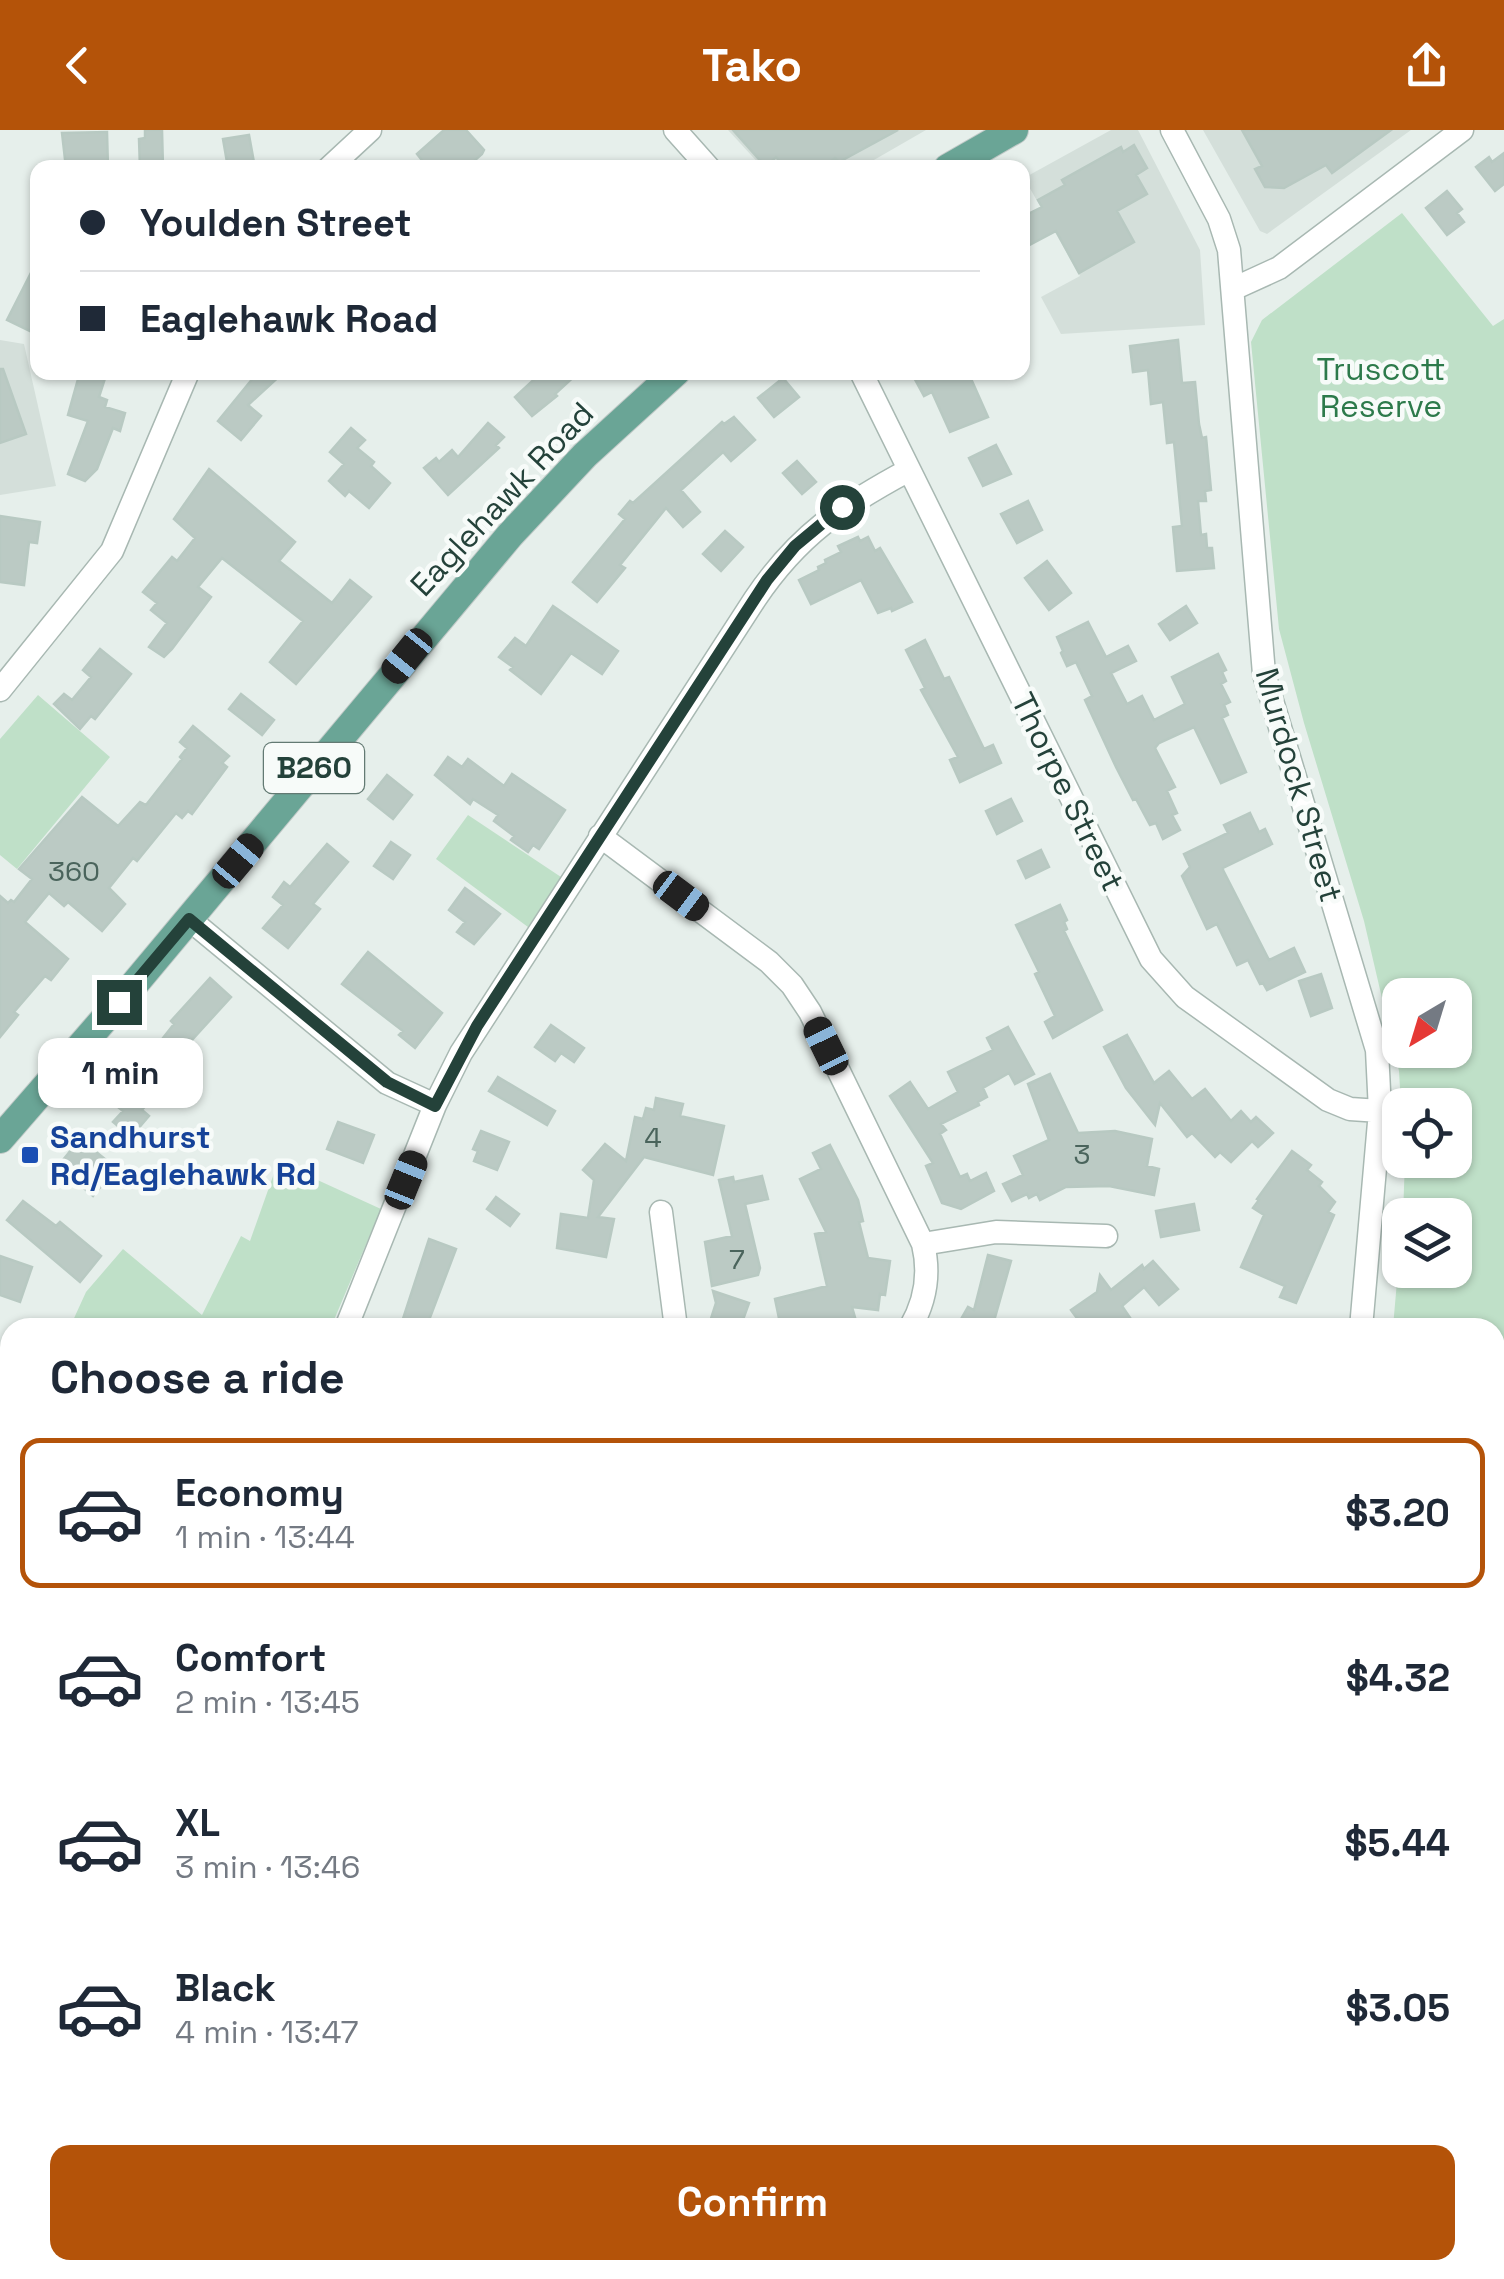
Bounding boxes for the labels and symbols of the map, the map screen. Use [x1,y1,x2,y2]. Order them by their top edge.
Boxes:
park label: Truscott Reserve [1317,349,1445,426]
street label: Eaglehawk Road [402,394,602,604]
route start [820,485,865,530]
car [376,623,438,689]
street label: Murdock Street [1246,663,1352,907]
street label: Thorpe Street [1003,686,1133,898]
road number: B260 [264,743,364,793]
car [207,828,269,894]
house number: 360 [48,853,100,889]
car [648,866,714,926]
north arrow [1382,978,1472,1068]
route end [97,980,142,1025]
car [799,1012,853,1080]
callout: 1 min [36,1037,202,1107]
place label: Sandhurst Rd/Eaglehawk Rd [50,1117,316,1194]
house number: 4 [644,1119,662,1155]
house number: 3 [1074,1136,1090,1172]
marker: Sandhurst Rd/Eaglehawk Rd [19,1144,41,1166]
car [381,1147,431,1213]
house number: 7 [729,1241,745,1277]

